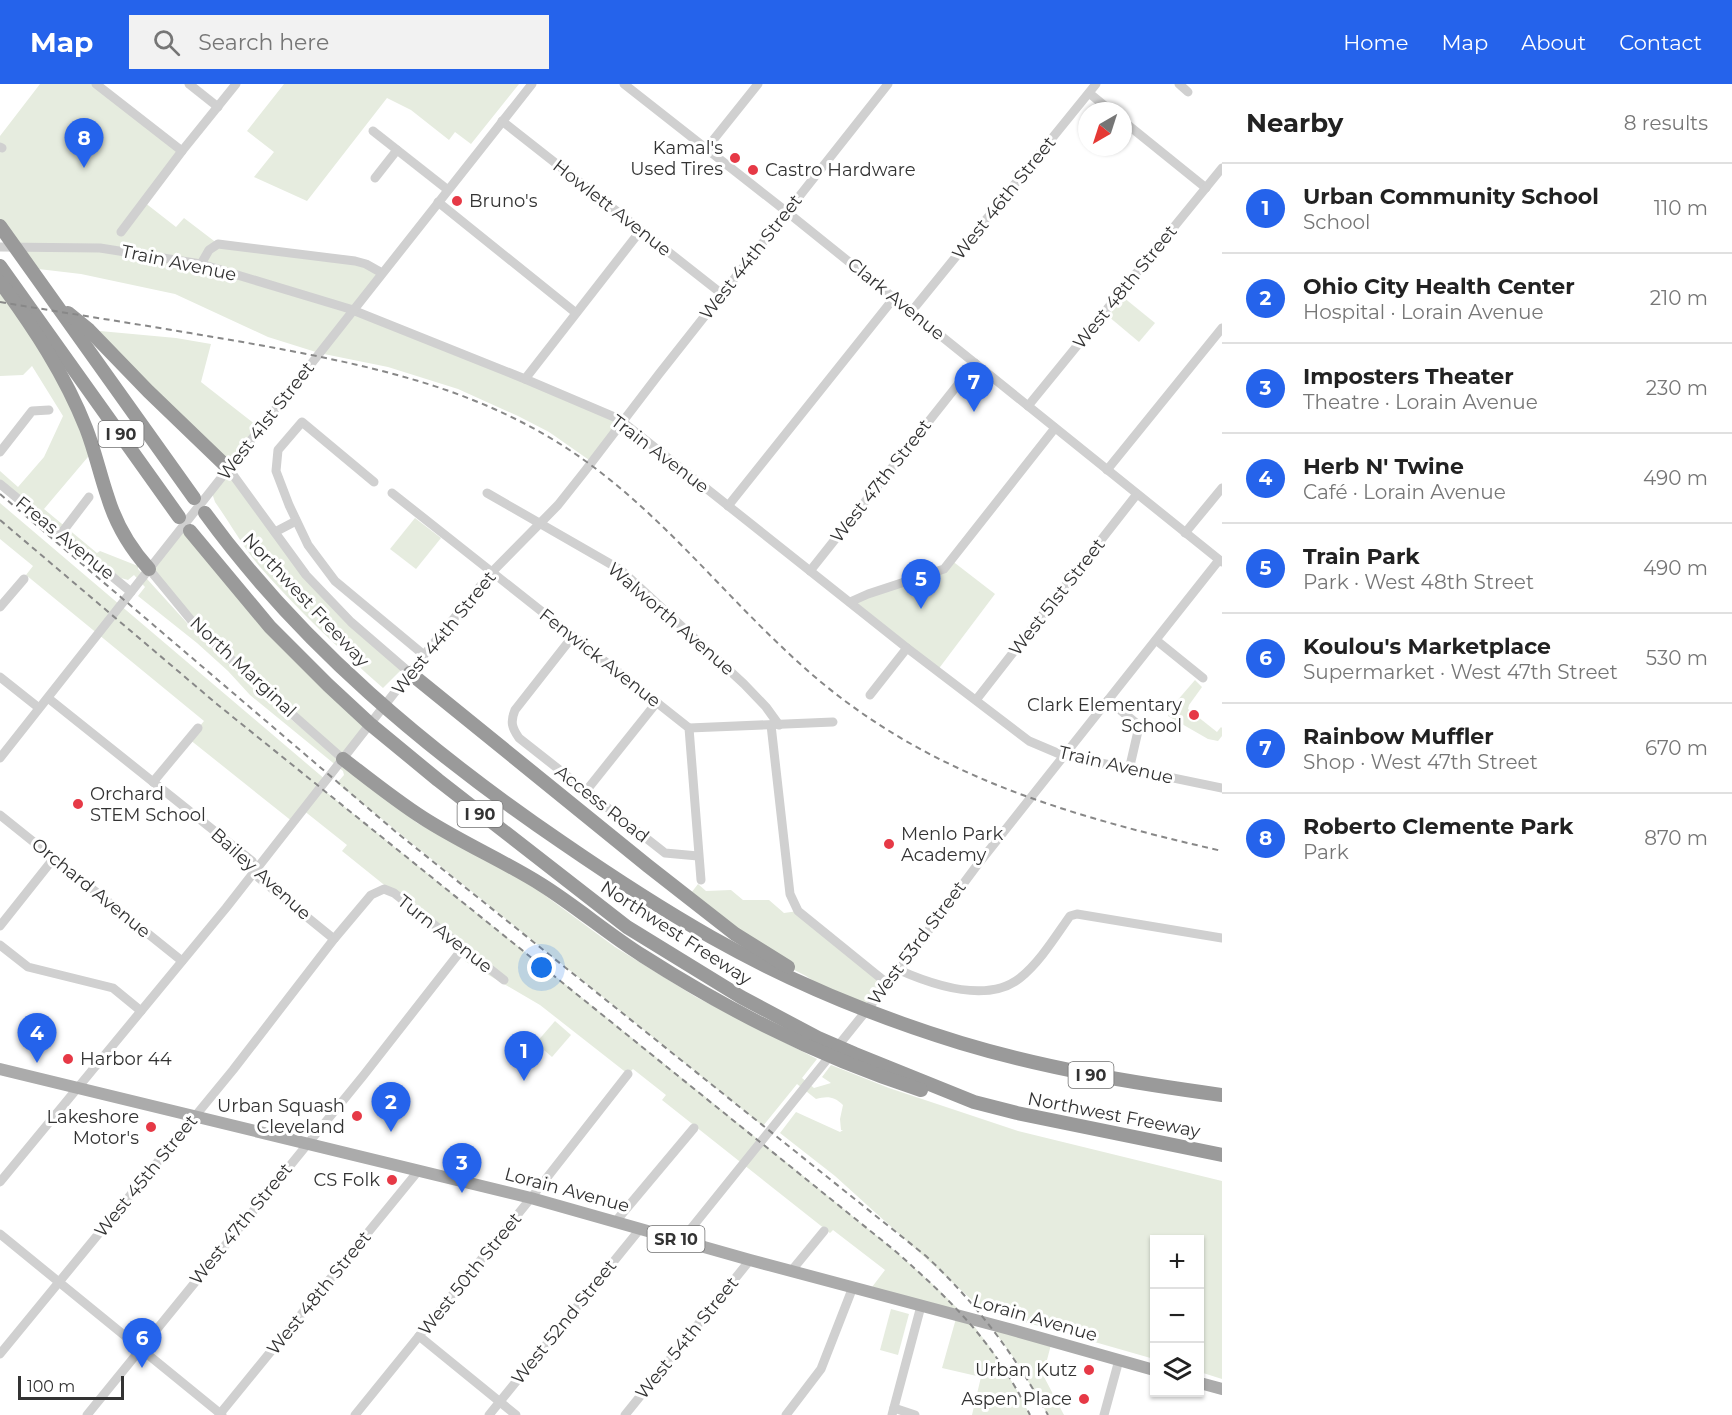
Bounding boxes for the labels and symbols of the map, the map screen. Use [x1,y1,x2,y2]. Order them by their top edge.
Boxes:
north arrow [1078,102,1132,156]
pin: 8 [64,118,104,168]
street label: West 46th Street [948,132,1060,264]
place label: Kamal's Used Tires [630,137,723,180]
marker: Kamal's Used Tires [728,151,742,165]
street label: Howlett Avenue [548,155,676,261]
place label: Castro Hardware [765,159,916,181]
marker: Castro Hardware [746,163,760,177]
place label: Bruno's [469,190,538,212]
street label: West 44th Street [695,190,807,324]
marker: Bruno's [450,194,464,208]
street label: West 48th Street [1068,221,1182,353]
street label: Train Avenue [120,240,239,286]
street label: Clark Avenue [843,253,949,345]
street label: West 41st Street [213,358,319,484]
pin: 7 [954,362,994,412]
street label: Train Avenue [607,410,713,498]
street label: West 47th Street [826,415,936,547]
road number: I 90 [98,421,144,447]
street label: Freas Avenue [11,491,119,585]
street label: Northwest Freeway [238,528,374,672]
street label: West 51st Street [1004,534,1110,660]
street label: Walworth Avenue [603,558,739,680]
pin: 5 [902,560,940,609]
street label: West 44th Street [387,567,501,699]
street label: Fenwick Avenue [535,604,665,712]
street label: North Marginal [185,612,301,722]
place label: Clark Elementary School [1027,694,1182,737]
marker: Clark Elementary School [1187,708,1201,722]
street label: Train Avenue [1057,741,1176,789]
street label: Access Road [551,761,653,847]
place label: Orchard STEM School [90,783,206,826]
marker: Orchard STEM School [71,797,85,811]
road number: I 90 [458,801,502,827]
street label: Bailey Avenue [206,823,316,925]
place label: Menlo Park Academy [901,823,1003,866]
street label: Orchard Avenue [27,833,155,943]
marker: Menlo Park Academy [882,837,896,851]
street label: Northwest Freeway [597,876,756,990]
street label: West 53rd Street [863,877,971,1009]
street label: Turn Avenue [393,890,497,978]
your location [527,953,556,982]
pin: 4 [18,1014,57,1063]
pin: 1 [504,1032,544,1081]
place label: Harbor 44 [80,1048,172,1070]
marker: Harbor 44 [61,1052,75,1066]
road number: I 90 [1068,1062,1114,1088]
pin: 2 [372,1082,410,1132]
street label: Northwest Freeway [1026,1087,1202,1143]
place label: Urban Squash Cleveland [217,1095,345,1138]
place label: Lakeshore Motor's [46,1106,139,1149]
marker: Urban Squash Cleveland [350,1109,364,1123]
street label: West 45th Street [90,1110,202,1242]
marker: Lakeshore Motor's [144,1120,158,1134]
pin: 3 [442,1144,482,1193]
street label: West 47th Street [185,1159,297,1289]
street label: Lorain Avenue [502,1163,632,1217]
place label: CS Folk [314,1169,380,1191]
marker: CS Folk [385,1173,399,1187]
street label: West 50th Street [414,1208,526,1340]
road number: SR 10 [648,1226,704,1252]
street label: West 48th Street [262,1227,376,1359]
street label: West 52nd Street [507,1255,621,1389]
street label: West 54th Street [631,1272,743,1404]
street label: Lorain Avenue [970,1290,1100,1346]
pin: 6 [122,1318,162,1368]
place label: Urban Kutz [975,1359,1077,1381]
marker: Urban Kutz [1082,1363,1096,1377]
scale bar [18,1373,124,1400]
place label: Aspen Place [961,1388,1072,1410]
marker: Aspen Place [1077,1392,1091,1406]

